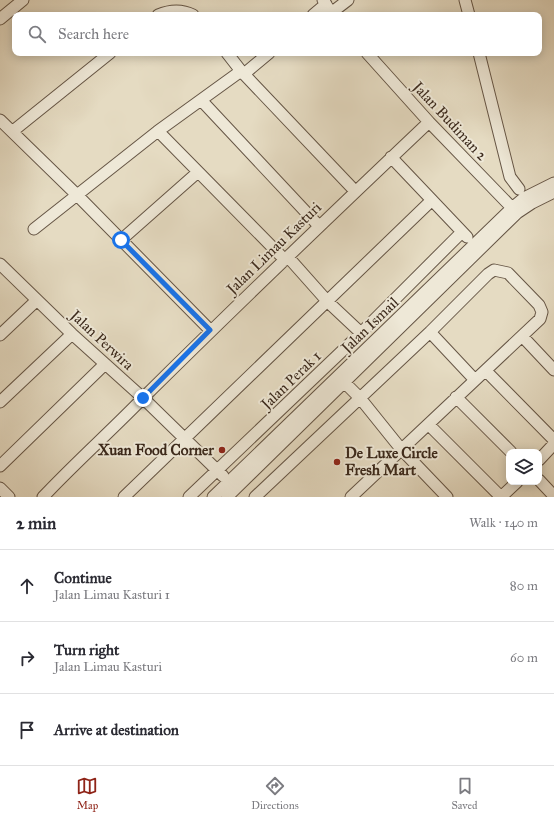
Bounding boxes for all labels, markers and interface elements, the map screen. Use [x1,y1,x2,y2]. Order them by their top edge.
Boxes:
search box [12,12,542,56]
icon: search [26,23,48,45]
text: Search here [58,25,129,43]
street label: Jalan Budiman 2 [407,76,491,165]
street label: Jalan Limau Kasturi [221,198,326,300]
route start [112,231,130,249]
street label: Jalan Ismail [336,293,404,359]
street label: Jalan Perwira [65,305,138,375]
street label: Jalan Perak 1 [256,347,325,415]
route end [134,389,152,407]
place label: Xuan Food Corner [97,441,214,459]
place label: De Luxe Circle Fresh Mart [345,444,439,479]
marker: Xuan Food Corner [217,445,227,455]
map controls [506,449,542,485]
button: layers [506,449,542,485]
marker: De Luxe Circle Fresh Mart [332,457,342,467]
text: 2 min [16,513,56,534]
text: Walk · 140 m [469,515,538,531]
text: Continue [54,569,112,587]
icon: ahead [16,575,38,597]
text: 80 m [510,578,538,594]
text: Jalan Limau Kasturi 1 [54,587,170,603]
text: Turn right [54,641,119,659]
icon: right [16,647,38,669]
text: 60 m [510,650,538,666]
text: Jalan Limau Kasturi [54,659,162,675]
icon: arrive [16,719,38,741]
text: Arrive at destination [54,721,179,739]
tab: Map [76,775,98,812]
tab: Directions [251,775,299,812]
tab: Saved [451,775,478,812]

